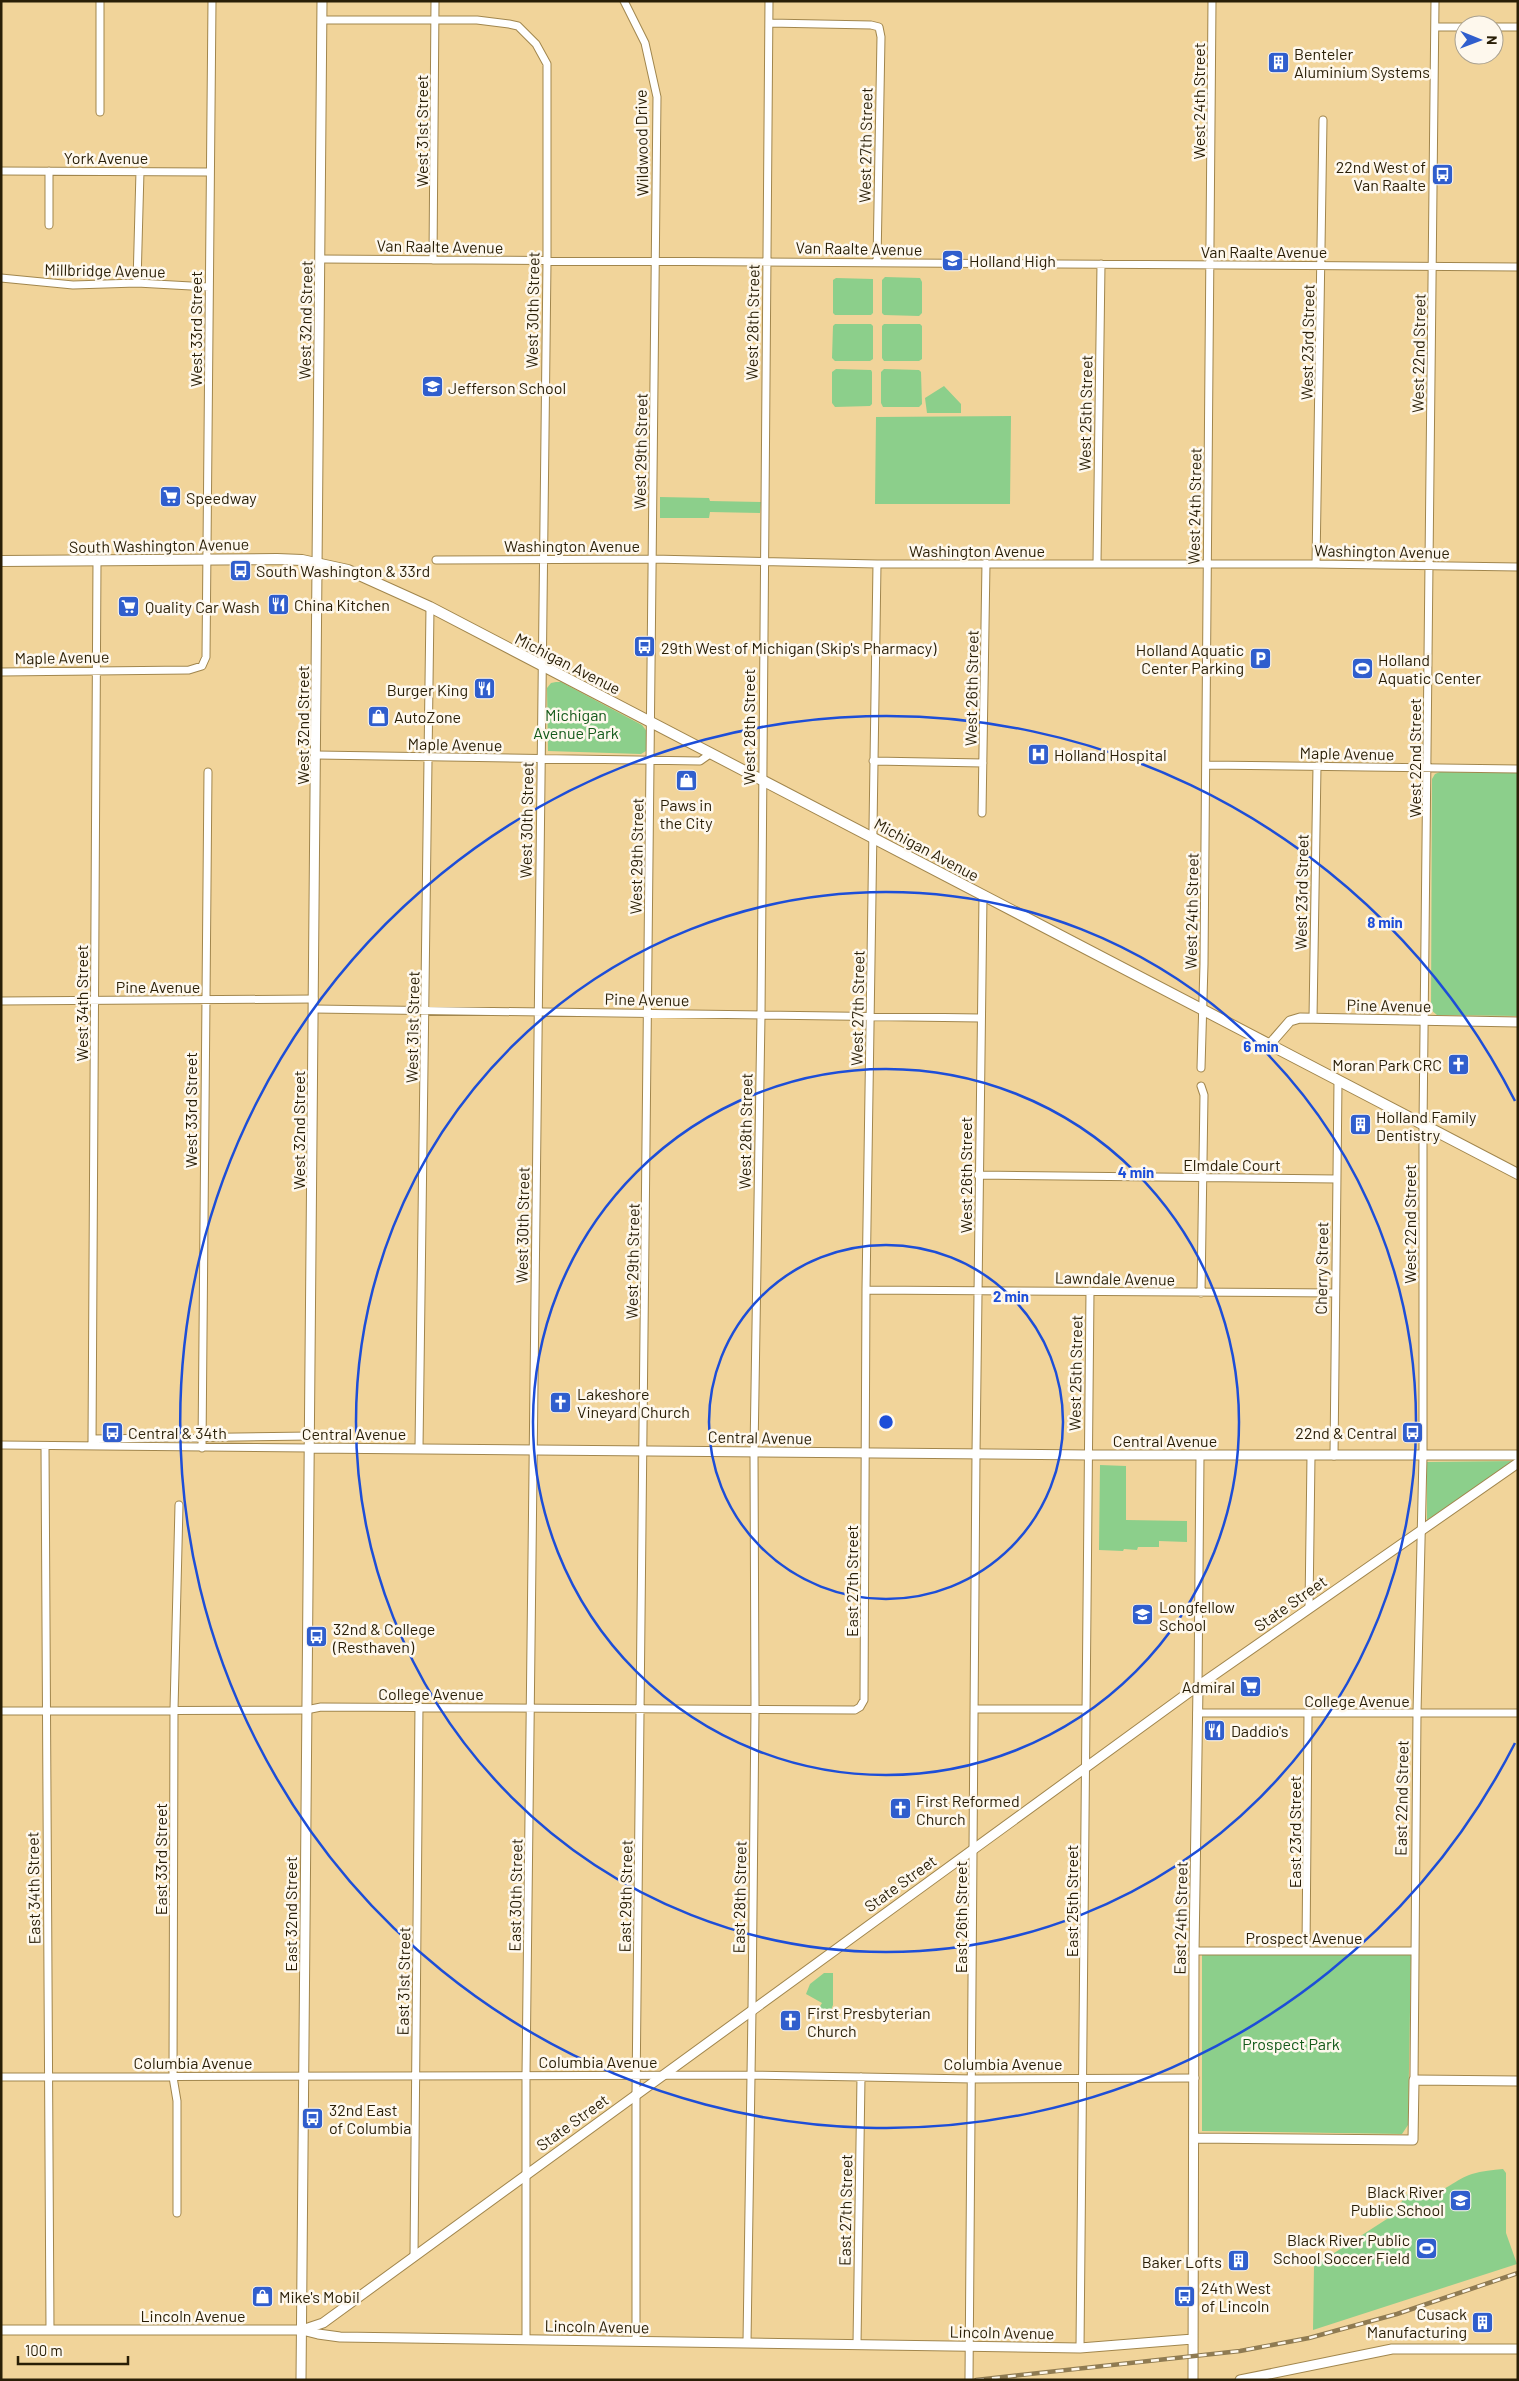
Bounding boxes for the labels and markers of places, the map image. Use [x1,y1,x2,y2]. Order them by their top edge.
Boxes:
place label: Benteler Aluminium Systems [1294,44,1430,81]
building icon: Benteler Aluminium Systems [1266,50,1290,74]
place label: 22nd West of Van Raalte [1336,157,1426,194]
bus stop icon: 22nd West of Van Raalte [1430,163,1454,187]
school or university icon: Holland High [941,248,965,272]
place label: Holland High [969,251,1056,270]
school or university icon: Jefferson School [420,375,444,399]
place label: Jefferson School [448,378,566,397]
supermarket icon: Speedway [158,485,182,509]
place label: Speedway [186,488,257,507]
bus stop icon: South Washington & 33rd [228,558,252,582]
place label: South Washington & 33rd [256,561,430,580]
restaurant icon: China Kitchen [266,592,290,616]
supermarket icon: Quality Car Wash [117,594,141,618]
place label: China Kitchen [294,595,390,614]
place label: Quality Car Wash [145,597,260,616]
bus stop icon: 29th West of Michigan (Skip's Pharmacy) [633,635,657,659]
place label: 29th West of Michigan (Skip's Pharmacy) [661,638,937,657]
place label: Holland Aquatic Center Parking [1136,640,1244,677]
parking icon: Holland Aquatic Center Parking [1248,646,1272,670]
place label: Holland Aquatic Center [1378,650,1481,687]
sports icon: Holland Aquatic Center [1350,656,1374,680]
restaurant icon: Burger King [472,677,496,701]
place label: Burger King [387,680,468,699]
shop icon: AutoZone [366,704,390,728]
place label: AutoZone [394,707,461,726]
hospital icon: Holland Hospital [1026,742,1050,766]
place label: Holland Hospital [1054,745,1167,764]
shop icon: Paws in the City [674,768,698,792]
place label: Paws in the City [659,795,713,832]
church icon: Moran Park CRC [1446,1052,1470,1076]
place label: Moran Park CRC [1332,1055,1442,1074]
place label: Holland Family Dentistry [1376,1107,1477,1144]
building icon: Holland Family Dentistry [1348,1113,1372,1137]
place label: Lakeshore Vineyard Church [577,1384,690,1421]
church icon: Lakeshore Vineyard Church [549,1390,573,1414]
centre of rings [877,1413,895,1431]
bus stop icon: Central & 34th [100,1420,124,1444]
bus stop icon: 22nd & Central [1401,1420,1425,1444]
place label: Central & 34th [128,1423,227,1442]
place label: 22nd & Central [1295,1423,1397,1442]
place label: Longfellow School [1159,1597,1235,1634]
school or university icon: Longfellow School [1131,1603,1155,1627]
place label: 32nd & College (Resthaven) [332,1619,435,1656]
bus stop icon: 32nd & College (Resthaven) [305,1625,329,1649]
supermarket icon: Admiral [1239,1674,1263,1698]
place label: Admiral [1182,1677,1235,1696]
restaurant icon: Daddio's [1203,1718,1227,1742]
place label: Daddio's [1231,1721,1288,1740]
place label: First Reformed Church [916,1791,1020,1828]
church icon: First Reformed Church [888,1797,912,1821]
place label: First Presbyterian Church [807,2003,931,2040]
church icon: First Presbyterian Church [779,2009,803,2033]
place label: 32nd East of Columbia [329,2100,411,2137]
bus stop icon: 32nd East of Columbia [301,2106,325,2130]
place label: Black River Public School [1351,2182,1444,2219]
school or university icon: Black River Public School [1448,2188,1472,2212]
place label: Black River Public School Soccer Field [1273,2230,1410,2267]
sports icon: Black River Public School Soccer Field [1414,2236,1438,2260]
building icon: Baker Lofts [1226,2249,1250,2273]
place label: Baker Lofts [1142,2252,1222,2271]
place label: 24th West of Lincoln [1201,2278,1271,2315]
shop icon: Mike's Mobil [251,2284,275,2308]
bus stop icon: 24th West of Lincoln [1173,2284,1197,2308]
place label: Mike's Mobil [279,2287,360,2306]
place label: Cusack Manufacturing [1367,2304,1467,2341]
building icon: Cusack Manufacturing [1471,2310,1495,2334]

